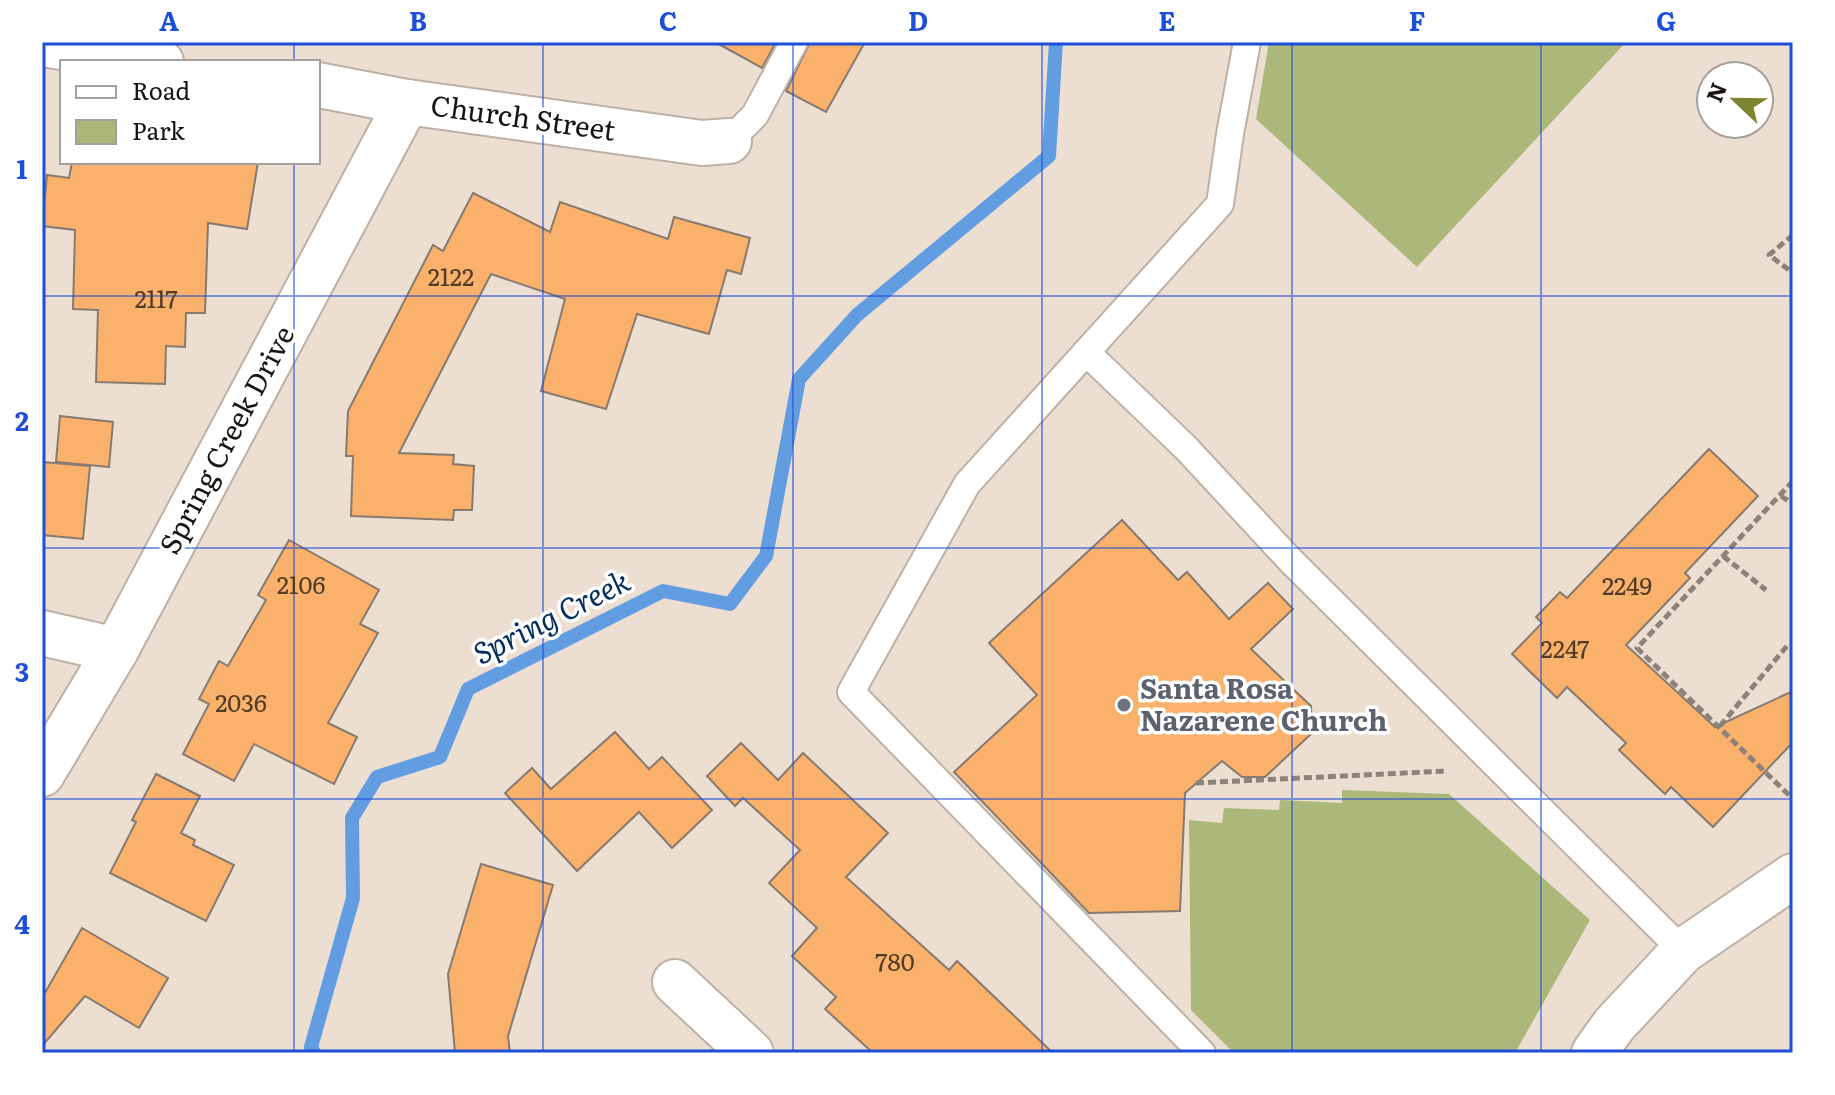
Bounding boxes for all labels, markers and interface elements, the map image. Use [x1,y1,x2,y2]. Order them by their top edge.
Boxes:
text: A [159,0,179,39]
text: B [409,0,427,39]
text: C [659,0,677,39]
text: D [908,0,928,39]
text: E [1158,0,1176,39]
text: F [1409,0,1425,39]
text: G [1656,0,1676,39]
legend [60,60,320,164]
north arrow [1695,60,1775,140]
text: Road [132,72,191,107]
text: N [1696,77,1734,107]
street label: Church Street [428,82,619,150]
text: Park [132,112,185,147]
text: 1 [17,148,28,187]
house number: 2122 [428,258,474,293]
house number: 2117 [134,280,178,315]
street label: Spring Creek Drive [147,317,303,561]
text: 2 [15,400,29,439]
water label: Spring Creek [465,557,637,674]
house number: 2106 [277,566,325,601]
house number: 2249 [1602,567,1652,602]
house number: 2247 [1541,630,1589,665]
text: 3 [15,651,29,690]
place label: Santa Rosa Nazarene Church [1140,666,1387,740]
house number: 2036 [215,684,267,719]
marker: Santa Rosa Nazarene Church [1115,696,1133,714]
text: 4 [14,903,30,942]
house number: 780 [875,943,915,978]

